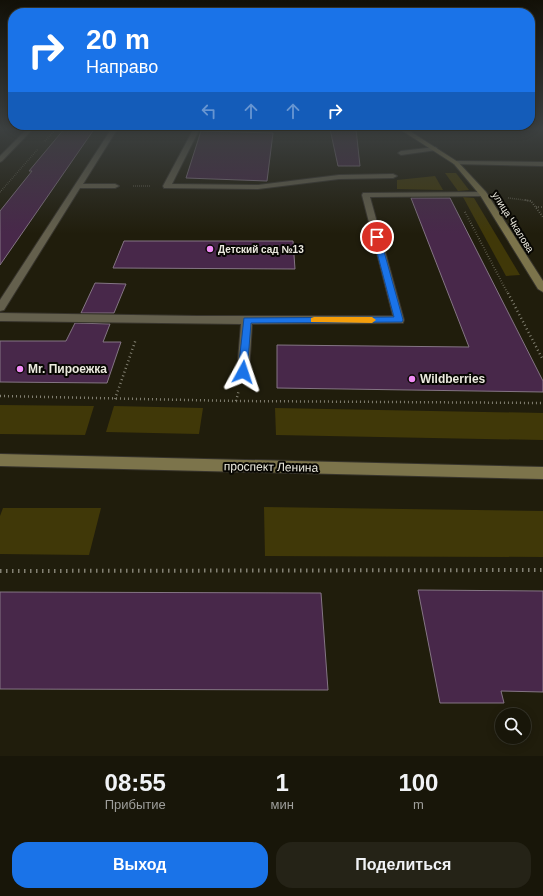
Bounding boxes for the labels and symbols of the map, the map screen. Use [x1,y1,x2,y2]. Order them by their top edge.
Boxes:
street label: улица Чкалова [490,190,536,255]
pin [360,220,394,254]
marker: Детский сад №13 [205,244,215,254]
place label: Детский сад №13 [218,244,304,255]
position arrow [222,351,264,393]
place label: Mr. Пироежка [28,362,107,376]
marker: Mr. Пироежка [15,364,25,374]
place label: Wildberries [420,372,486,386]
marker: Wildberries [407,374,417,384]
street label: проспект Ленина [224,459,319,475]

